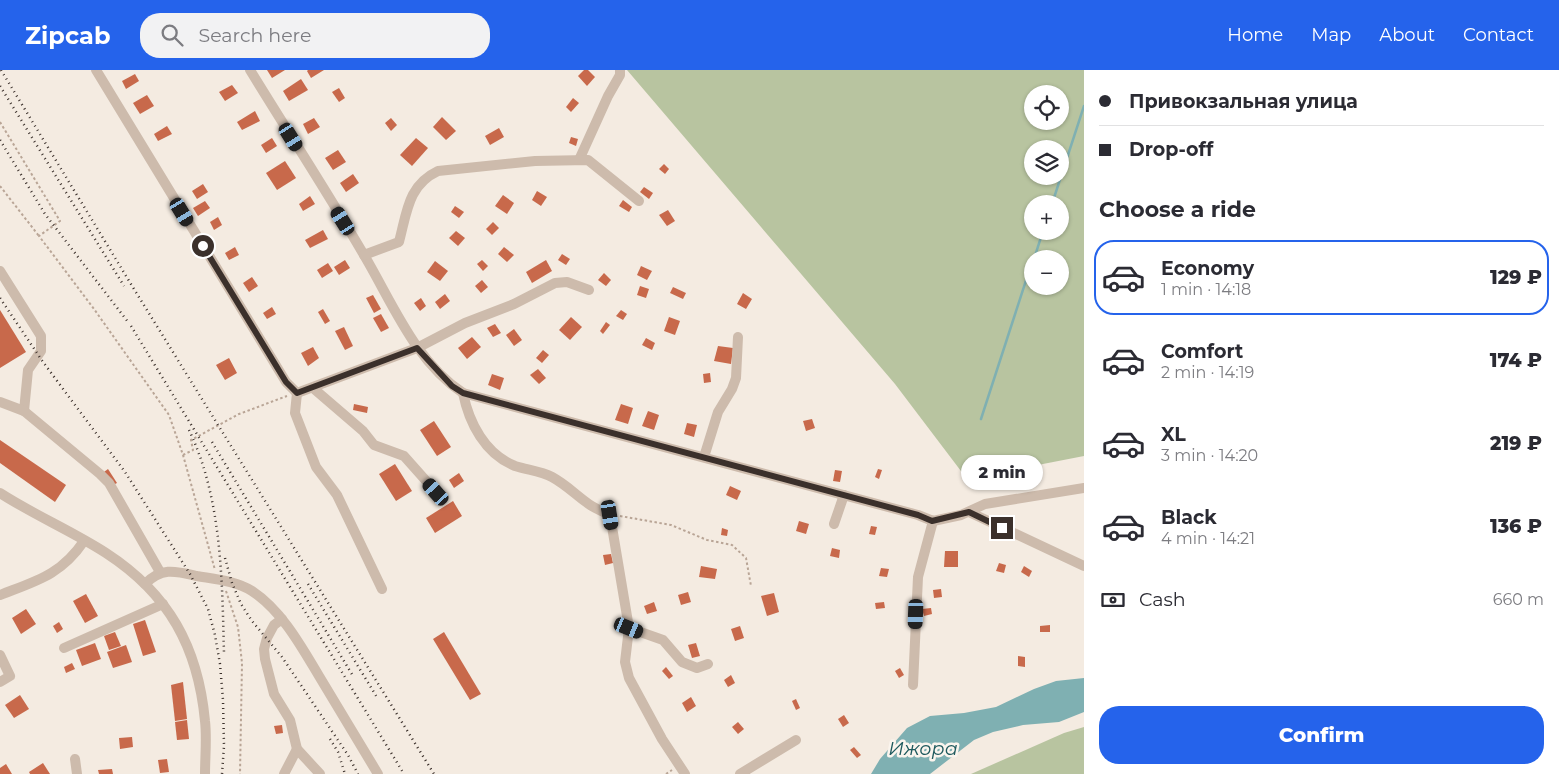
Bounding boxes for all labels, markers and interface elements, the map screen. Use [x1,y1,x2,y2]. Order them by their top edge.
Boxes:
search box [140,13,490,58]
text: Zipcab [25,21,110,50]
icon: search [158,21,186,49]
text: Search here [198,24,311,47]
text: Home [1227,24,1283,46]
text: Map [1311,24,1351,46]
text: About [1379,24,1435,46]
text: Contact [1463,24,1534,46]
map controls [1024,85,1069,295]
button: locate [1024,85,1069,130]
text: Привокзальная улица [1129,90,1358,113]
car [276,120,305,154]
text: Drop-off [1129,138,1213,161]
button: layers [1024,140,1069,185]
car [167,195,196,229]
button: + [1024,195,1069,240]
text: Choose a ride [1099,196,1256,223]
car [328,204,357,238]
route start [192,235,214,257]
button: − [1024,250,1069,295]
icon: car [1101,255,1146,300]
text: Economy [1161,257,1254,280]
text: 129 ₽ [1490,266,1542,289]
text: 1 min · 14:18 [1161,280,1251,299]
icon: car [1101,338,1146,383]
text: Comfort [1161,340,1243,363]
text: 174 ₽ [1490,349,1542,372]
text: 2 min · 14:19 [1161,363,1254,382]
icon: car [1101,421,1146,466]
text: XL [1161,423,1186,446]
text: 219 ₽ [1490,432,1542,455]
text: 3 min · 14:20 [1161,446,1258,465]
callout: 2 min [961,456,1043,490]
text: 2 min [978,463,1026,482]
car [420,476,451,508]
car [600,499,619,531]
icon: car [1101,504,1146,549]
text: Black [1161,506,1217,529]
text: 136 ₽ [1490,515,1542,538]
route end [991,517,1013,539]
text: 4 min · 14:21 [1161,529,1255,548]
icon: cash [1099,586,1127,614]
text: Cash [1139,588,1186,611]
text: 660 m [1493,590,1544,609]
car [907,599,924,629]
car [612,615,645,641]
button: Confirm [1099,706,1544,764]
water label: Ижора [888,737,958,760]

